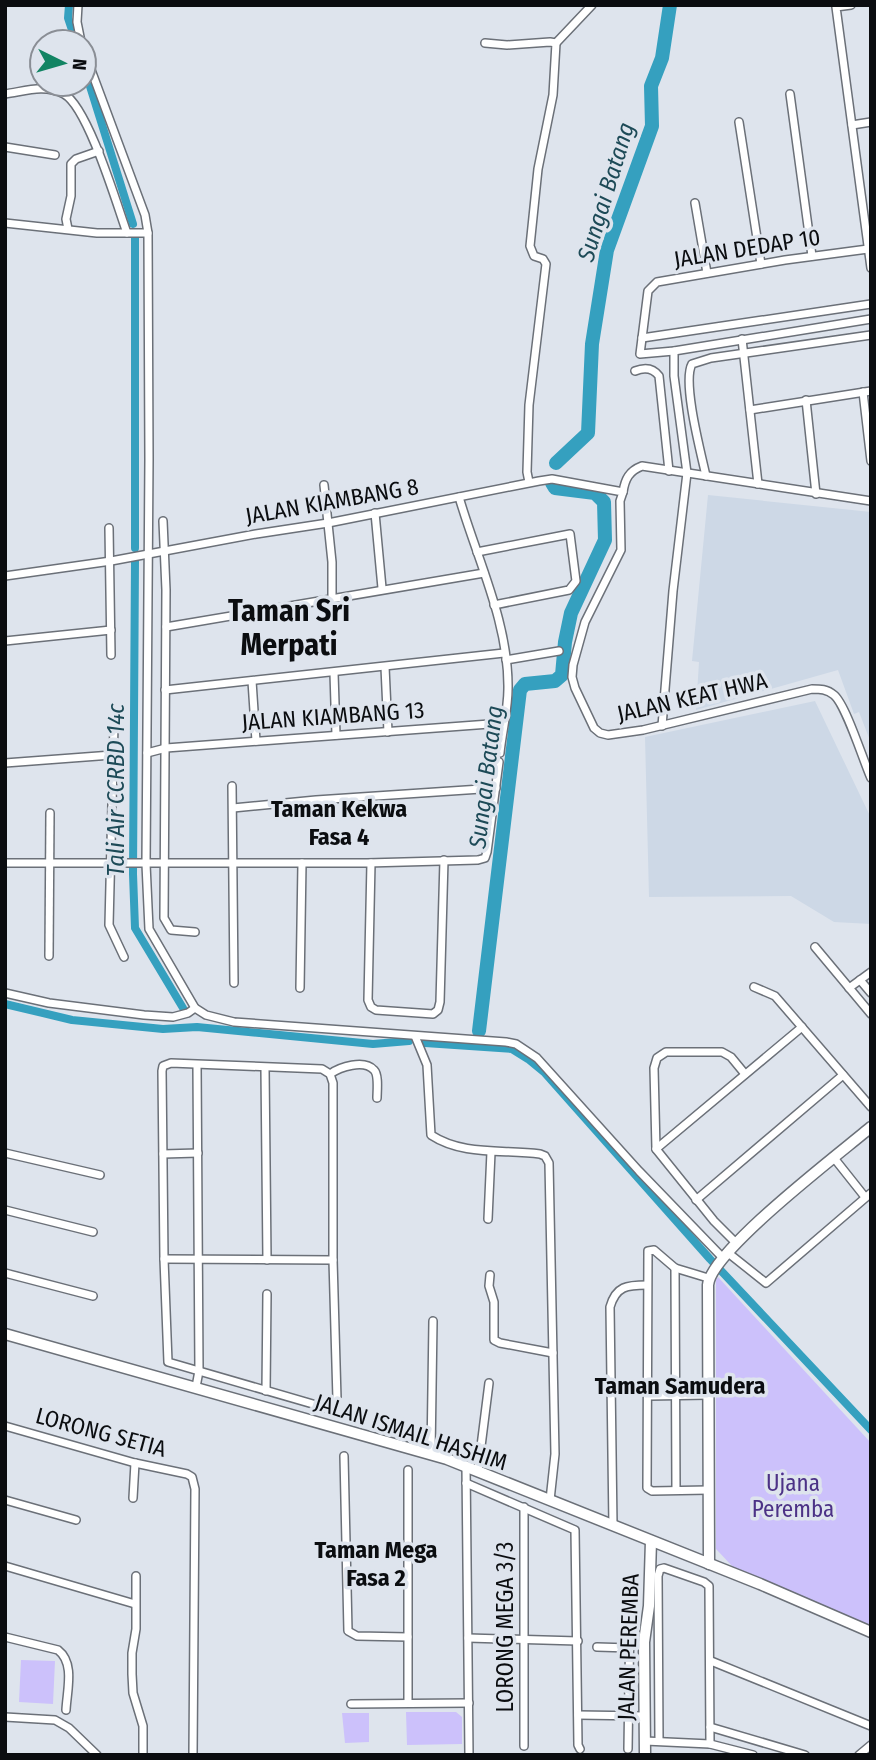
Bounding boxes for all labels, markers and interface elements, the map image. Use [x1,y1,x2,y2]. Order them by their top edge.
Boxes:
north arrow [28,28,98,98]
text: N [67,58,91,71]
water label: Sungai Batang [571,119,640,266]
street label: JALAN DEDAP 10 [672,223,822,273]
street label: JALAN KIAMBANG 8 [243,472,421,530]
district label: Taman Sri Merpati [228,593,350,663]
street label: JALAN KEAT HWA [614,666,770,728]
street label: JALAN KIAMBANG 13 [241,696,425,736]
water label: Tali Air CCRBD 14c [102,703,130,877]
water label: Sungai Batang [463,704,509,851]
district label: Taman Kekwa Fasa 4 [271,795,407,851]
district label: Taman Samudera [595,1372,765,1400]
street label: JALAN ISMAIL HASHIM [311,1388,511,1476]
street label: LORONG SETIA [33,1401,169,1463]
park label: Ujana Peremba [752,1469,834,1523]
district label: Taman Mega Fasa 2 [314,1536,438,1592]
street label: LORONG MEGA 3/3 [491,1542,519,1712]
street label: JALAN PEREMBA [611,1573,645,1721]

